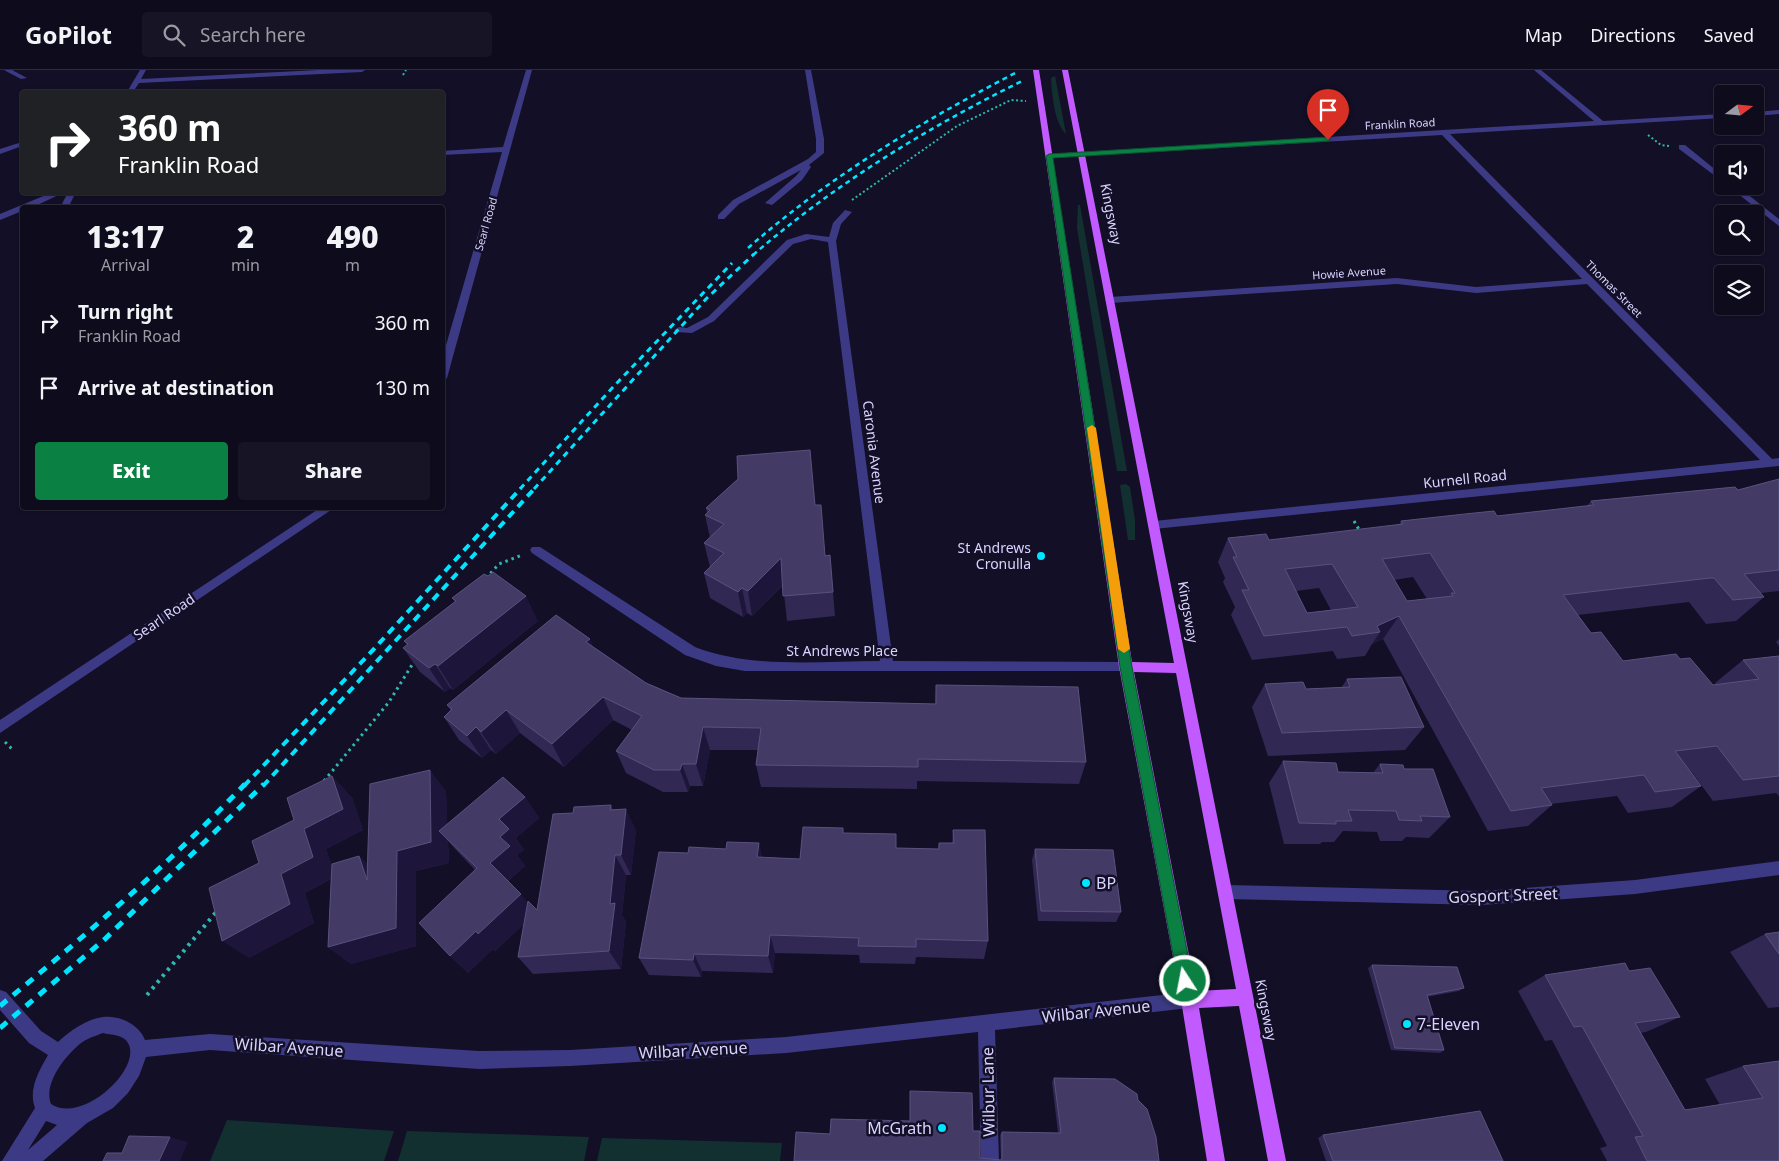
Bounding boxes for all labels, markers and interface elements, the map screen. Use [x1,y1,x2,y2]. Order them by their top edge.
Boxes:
search box [142,12,492,57]
text: GoPilot [25,18,112,51]
icon: search [160,21,188,49]
text: Search here [200,22,306,48]
text: Map [1525,23,1562,47]
text: Directions [1590,23,1676,47]
text: Saved [1704,23,1754,47]
north arrow [1714,85,1764,135]
map controls [1714,85,1764,315]
pin [1307,89,1349,140]
icon: arrive [1314,96,1342,124]
text: 360 m [118,104,221,151]
icon: right [35,110,100,175]
street label: Franklin Road [1364,114,1436,133]
button: sound [1714,145,1764,195]
text: Franklin Road [118,149,259,179]
street label: Kingsway [1096,182,1127,247]
street label: Searl Road [471,195,500,252]
button: search [1714,205,1764,255]
text: 13:17 [87,216,164,257]
text: 2 [237,216,254,257]
text: 490 [326,216,378,257]
text: Arrival [101,254,150,276]
text: min [231,254,260,276]
text: m [345,254,360,276]
street label: Thomas Street [1583,257,1646,320]
street label: Howie Avenue [1312,262,1386,283]
button: layers [1714,265,1764,315]
text: Turn right [78,299,173,325]
icon: right [35,309,63,337]
text: 360 m [375,310,430,336]
text: Franklin Road [78,325,181,347]
icon: arrive [35,374,63,402]
text: Arrive at destination [78,375,274,401]
text: 130 m [375,375,430,401]
street label: Caronia Avenue [859,399,890,505]
button: Exit [35,442,228,500]
button: Share [238,442,430,500]
street label: Kurnell Road [1422,465,1508,492]
place label: St Andrews Cronulla [958,538,1031,573]
marker: St Andrews Cronulla [1035,550,1047,562]
street label: Kingsway [1174,580,1203,645]
street label: Searl Road [129,589,198,644]
street label: St Andrews Place [786,641,898,660]
place label: BP [1096,872,1116,894]
marker: BP [1080,877,1092,889]
street label: Gosport Street [1448,882,1558,908]
position arrow [1158,954,1210,1006]
street label: Kingsway [1251,978,1282,1043]
street label: Wilbar Avenue [1041,994,1151,1028]
place label: 7-Eleven [1417,1013,1480,1035]
marker: 7-Eleven [1401,1018,1413,1030]
street label: Wilbar Avenue [234,1032,344,1062]
street label: Wilbar Avenue [638,1036,748,1064]
street label: Wilbur Lane [976,1047,1000,1137]
place label: McGrath [867,1117,932,1139]
marker: McGrath [936,1122,948,1134]

